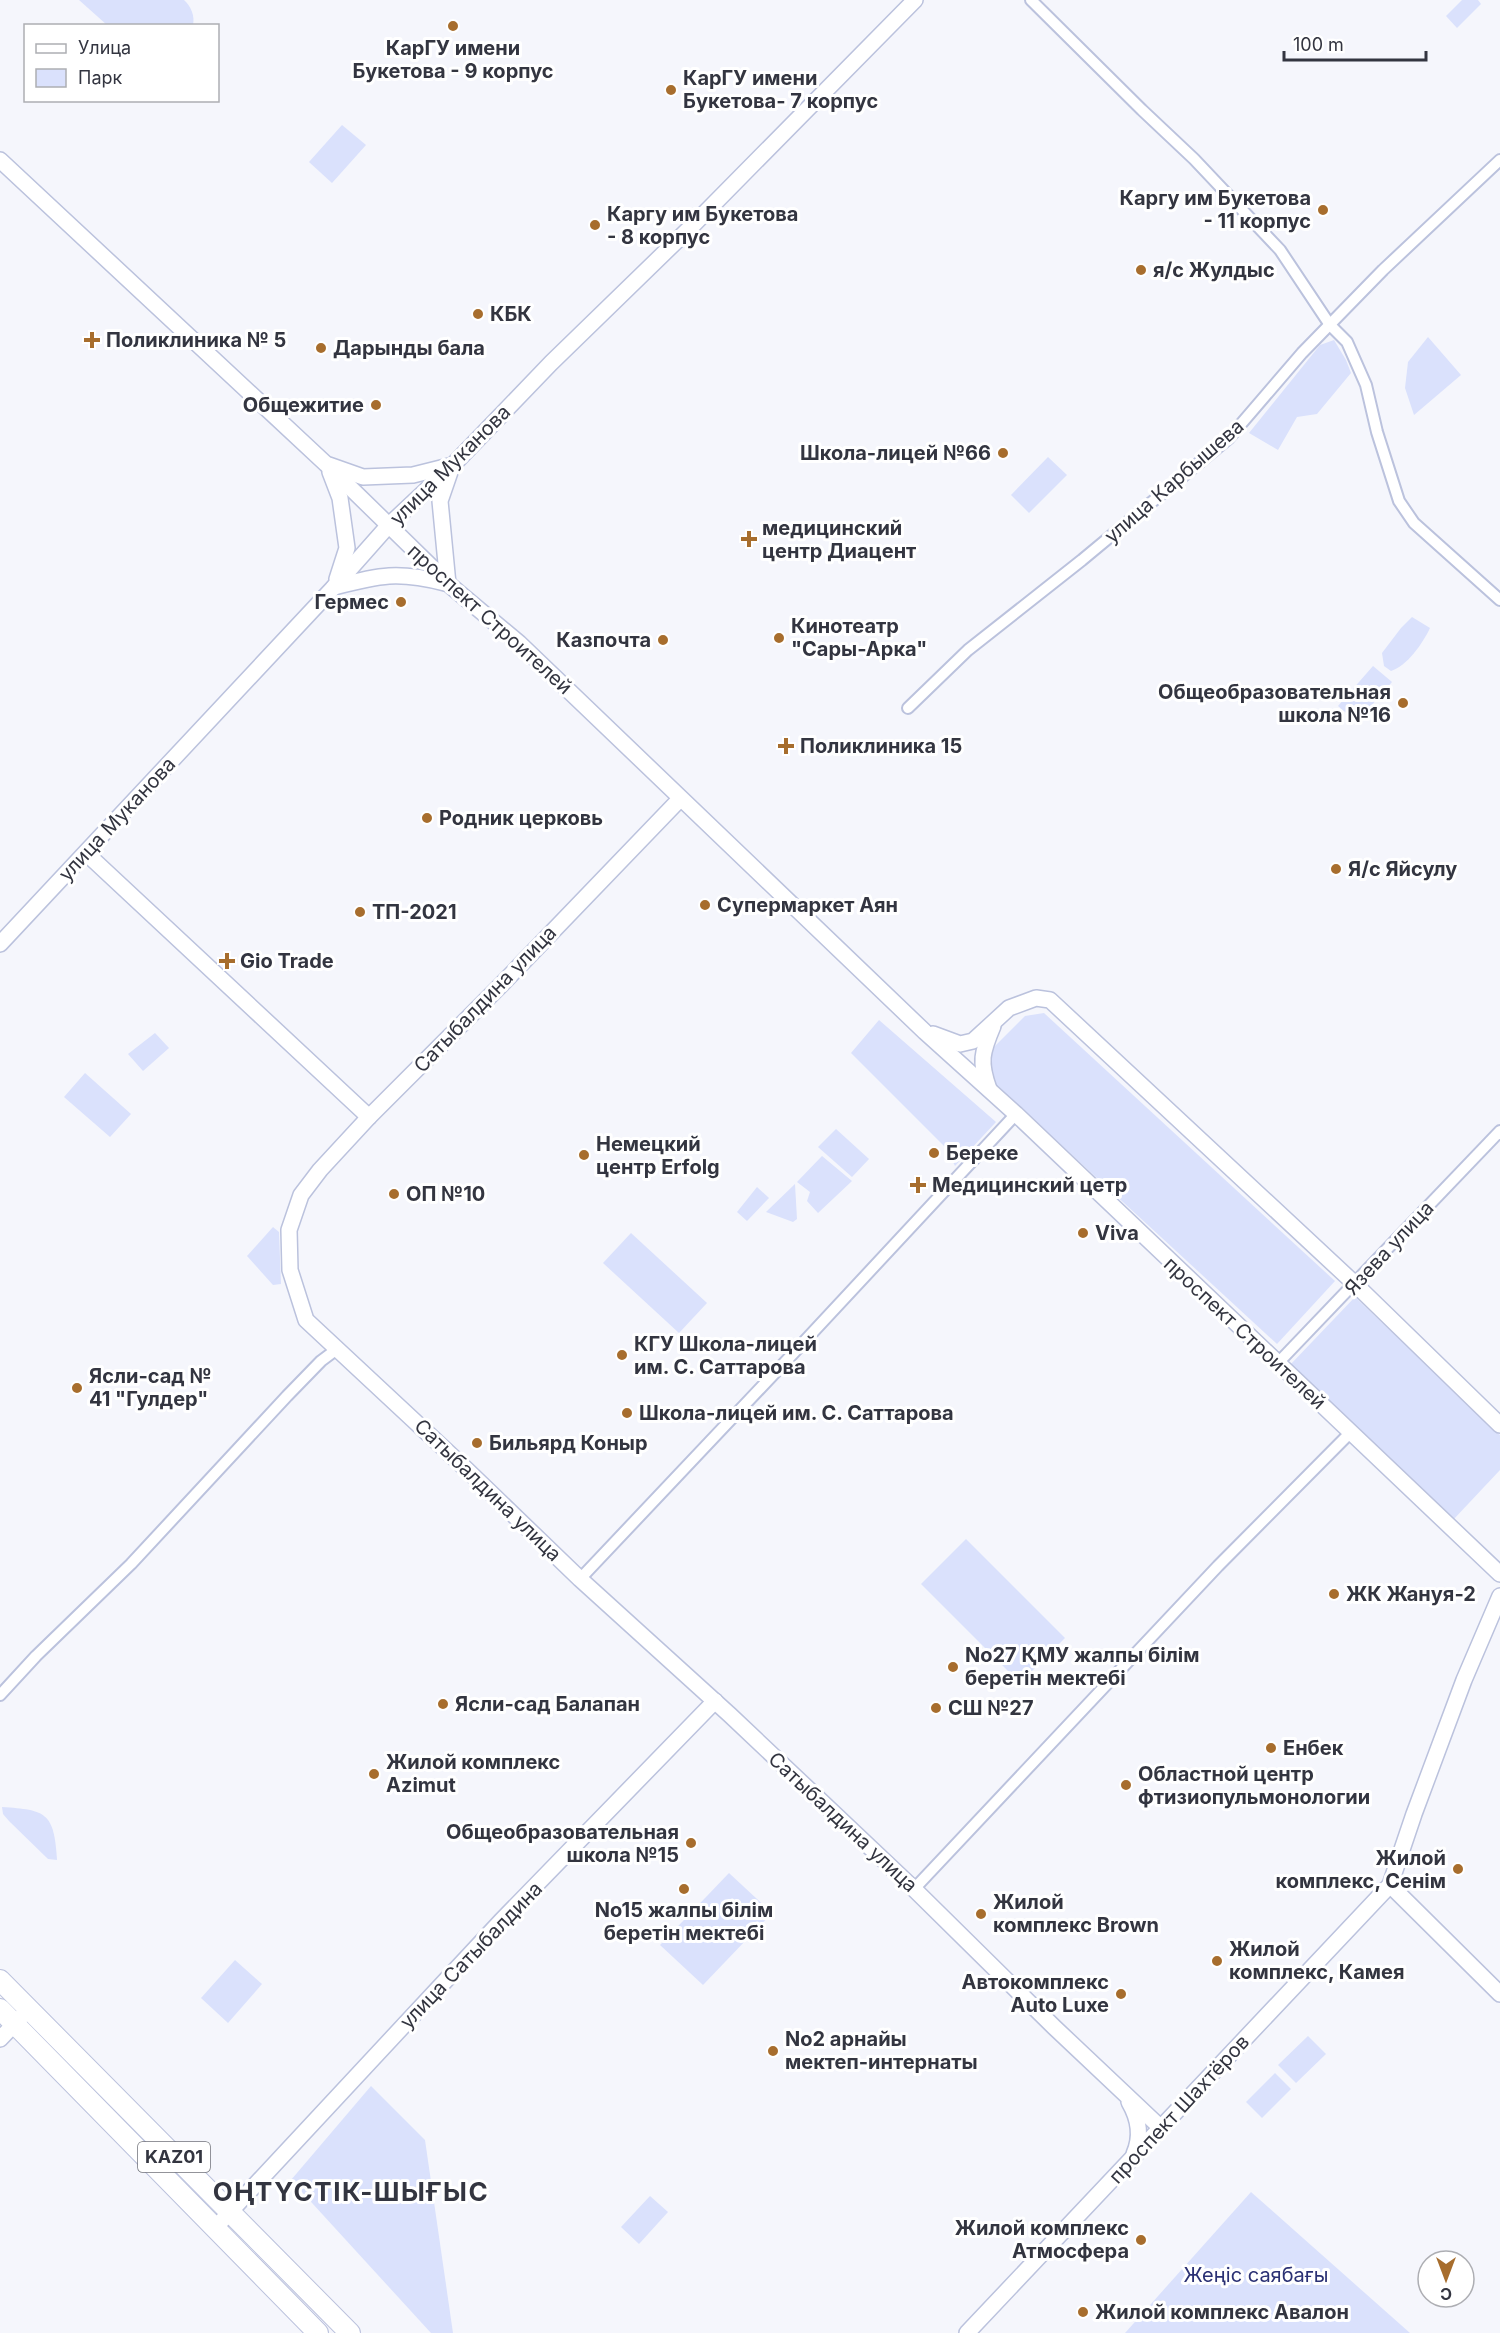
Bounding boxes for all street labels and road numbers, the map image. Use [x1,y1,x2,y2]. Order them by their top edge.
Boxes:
street label: улица Муканова [385,400,515,530]
street label: улица Карбышева [1099,414,1249,548]
street label: проспект Строителей [403,539,577,699]
street label: улица Муканова [54,752,180,886]
street label: Сатыбалдина улица [409,921,561,1077]
street label: Язева улица [1340,1196,1438,1300]
street label: проспект Строителей [1159,1252,1331,1414]
street label: Сатыбалдина улица [410,1414,566,1566]
street label: Сатыбалдина улица [764,1747,922,1897]
street label: улица Сатыбалдина [395,1877,547,2033]
street label: проспект Шахтёров [1104,2030,1254,2188]
road number: KАZ01 [138,2142,210,2172]

